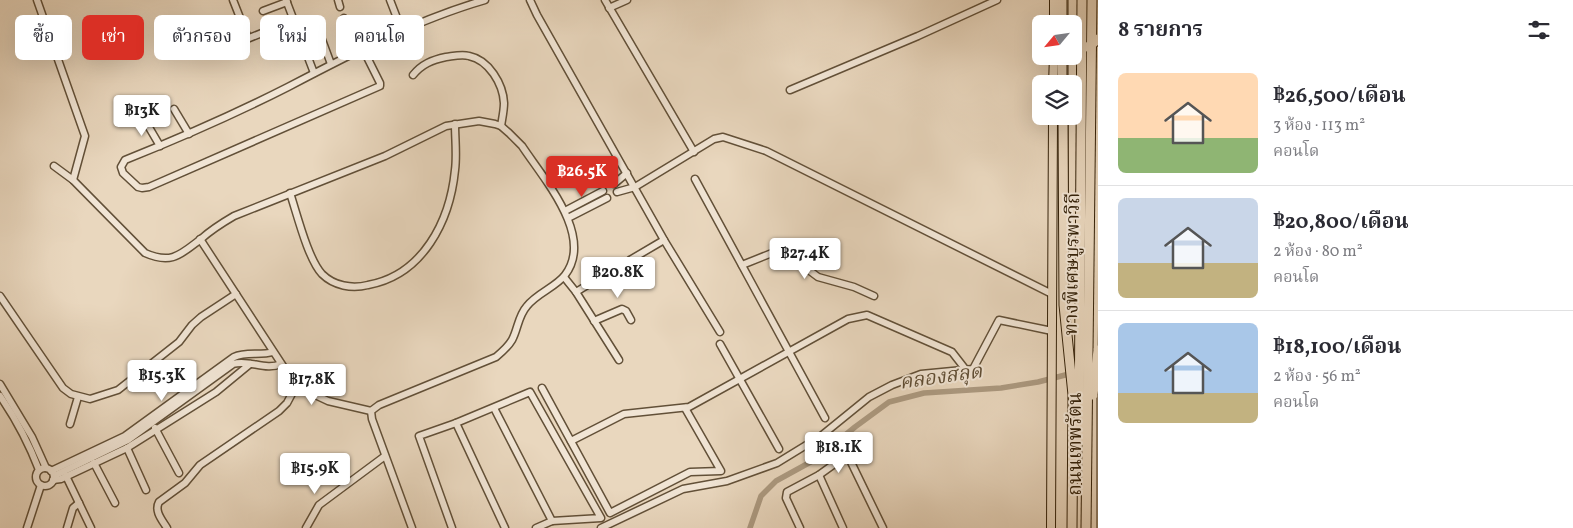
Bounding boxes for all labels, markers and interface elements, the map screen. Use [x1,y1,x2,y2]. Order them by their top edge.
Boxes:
chip: ซื้อ [15,15,72,60]
chip: เช่า [82,15,144,60]
chip: ตัวกรอง [154,15,250,60]
chip: ใหม่ [260,15,326,60]
chip: คอนโด [336,15,424,60]
north arrow [1032,15,1082,65]
map controls [1032,15,1082,125]
text: 8 รายการ [1118,16,1203,45]
icon: filters [1525,16,1553,44]
button: layers [1032,75,1082,125]
text: ฿26,500/เดือน [1273,82,1406,111]
icon: home [1158,93,1218,153]
pin: ฿13K [112,94,172,137]
text: ฿13K [124,100,160,122]
text: 3 ห้อง · 113 m² [1273,115,1365,137]
text: คอนโด [1273,141,1319,163]
pin: ฿26.5K [541,156,623,198]
text: ฿26.5K [557,161,607,183]
street label: ทางพิเศษบูรพาวิถี [1059,192,1087,336]
text: ฿20,800/เดือน [1273,208,1409,237]
icon: home [1158,218,1218,278]
pin: ฿27.4K [764,238,846,280]
text: 2 ห้อง · 80 m² [1273,241,1363,263]
text: ฿27.4K [781,243,829,265]
pin: ฿20.8K [577,256,659,299]
text: ฿20.8K [592,262,644,284]
text: คอนโด [1273,267,1319,289]
text: ฿18,100/เดือน [1273,333,1401,362]
icon: home [1158,343,1218,403]
water label: คลองสลุด [898,358,985,398]
pin: ฿15.3K [121,360,203,402]
pin: ฿17.8K [271,364,353,406]
text: ฿15.3K [138,365,186,387]
text: 2 ห้อง · 56 m² [1273,366,1361,388]
text: ฿17.8K [289,369,335,391]
street label: ถนนเทพรัตน [1063,392,1089,496]
text: คอนโด [1273,392,1319,414]
pin: ฿18.1K [798,432,880,474]
text: ฿18.1K [816,437,862,459]
pin: ฿15.9K [274,452,356,495]
text: ฿15.9K [291,458,339,480]

